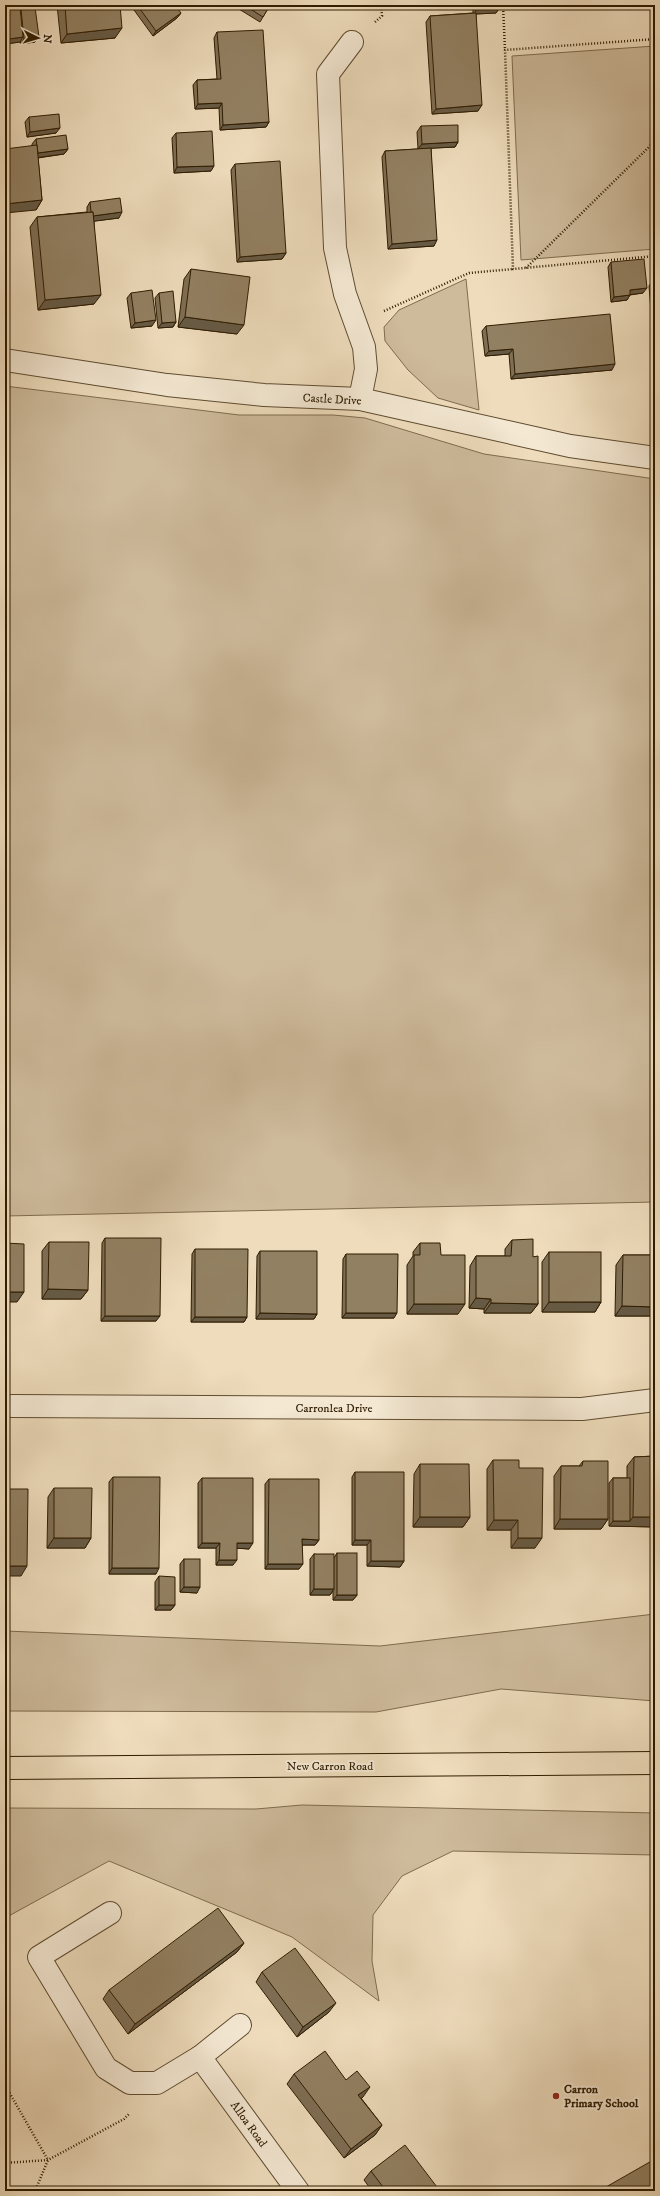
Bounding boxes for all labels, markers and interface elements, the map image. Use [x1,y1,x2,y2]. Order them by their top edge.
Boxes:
north arrow [18,18,58,58]
text: N [40,34,54,44]
street label: Castle Drive [302,390,362,409]
street label: Carronlea Drive [295,1401,373,1416]
street label: New Carron Road [287,1759,373,1774]
place label: Carron Primary School [564,2082,639,2111]
marker: Carron Primary School [551,2091,561,2101]
street label: Alloa Road [227,2098,270,2150]

